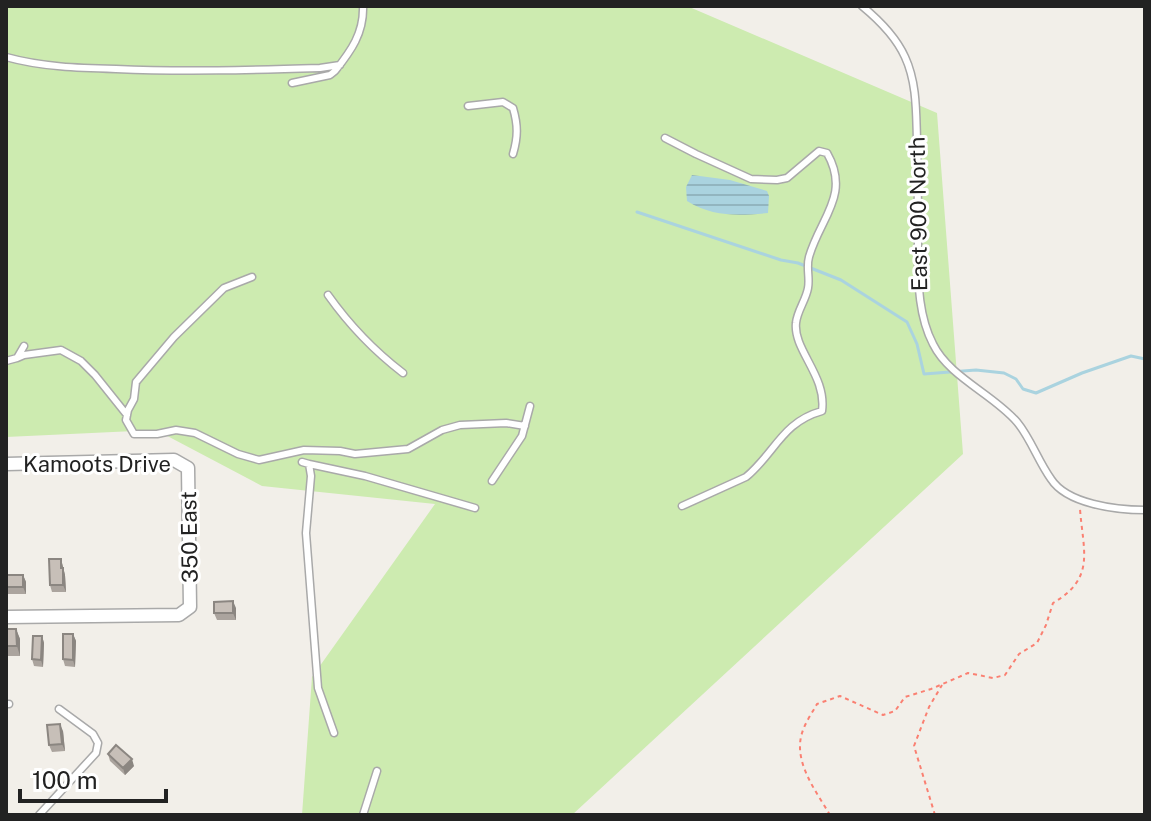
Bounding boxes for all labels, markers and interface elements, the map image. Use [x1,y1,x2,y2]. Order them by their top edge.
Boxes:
street label: East 900 North [904,137,932,291]
street label: Kamoots Drive [23,451,171,477]
street label: 350 East [175,491,203,583]
scale bar [20,753,166,803]
text: 100 m [32,766,98,794]

